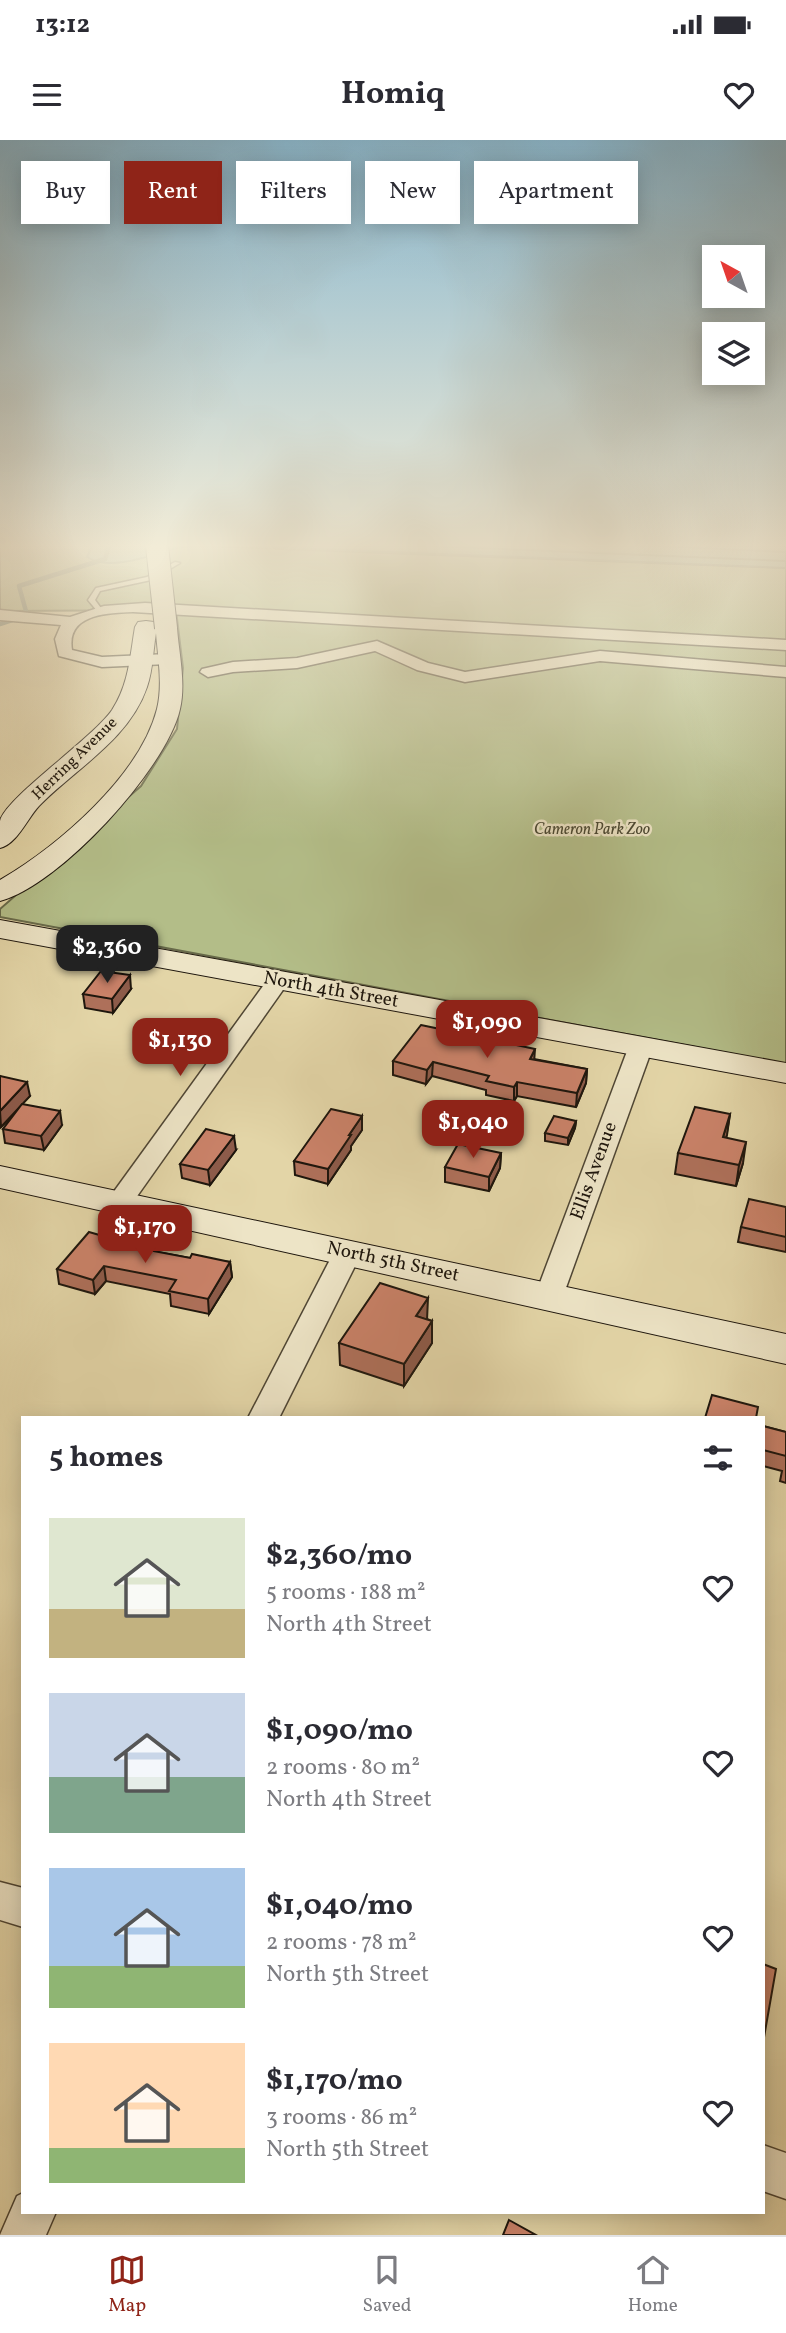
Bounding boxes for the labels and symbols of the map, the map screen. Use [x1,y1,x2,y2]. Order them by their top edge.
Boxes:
north arrow [702,245,765,308]
street label: Herring Avenue [27,712,123,806]
park label: Cameron Park Zoo [534,819,651,841]
pin: $2,360 [50,926,164,985]
street label: North 4th Street [261,965,401,1015]
pin: $1,090 [430,1000,544,1060]
pin: $1,130 [123,1018,237,1078]
pin: $1,040 [416,1100,530,1160]
street label: Ellis Avenue [564,1118,624,1224]
pin: $1,170 [88,1206,202,1265]
street label: North 5th Street [324,1235,462,1289]

